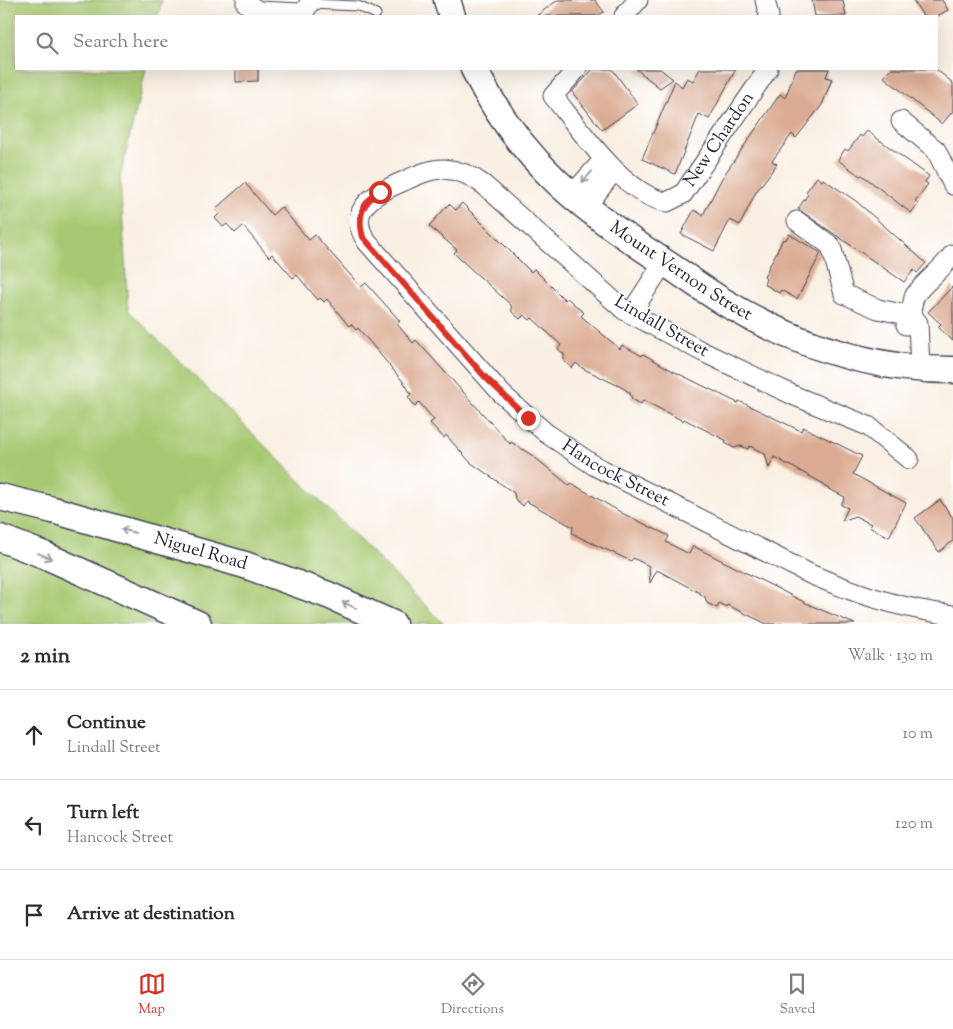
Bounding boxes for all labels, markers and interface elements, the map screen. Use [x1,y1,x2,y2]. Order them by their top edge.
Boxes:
search box [15,15,938,70]
icon: search [33,29,61,57]
text: Search here [73,29,168,56]
street label: New Chardon [678,87,762,193]
one-way arrow [581,171,593,184]
route start [369,181,392,204]
street label: Mount Vernon Street [603,216,757,328]
street label: Lindall Street [609,289,713,365]
route end [517,407,540,430]
street label: Hancock Street [556,434,673,514]
one-way arrow [121,526,137,536]
street label: Niguel Road [151,527,250,578]
one-way arrow [38,552,53,561]
one-way arrow [342,599,357,609]
text: 2 min [20,642,70,672]
text: Walk · 130 m [848,645,933,668]
text: Continue [67,710,146,737]
icon: ahead [20,721,48,749]
text: 10 m [903,723,933,746]
text: Lindall Street [67,737,161,760]
text: Turn left [67,800,139,827]
icon: left [20,811,48,839]
text: 120 m [895,813,933,836]
text: Hancock Street [67,827,173,850]
icon: arrive [20,901,48,929]
text: Arrive at destination [67,901,235,928]
tab: Map [138,970,166,1020]
tab: Directions [441,970,504,1020]
tab: Saved [779,970,815,1020]

